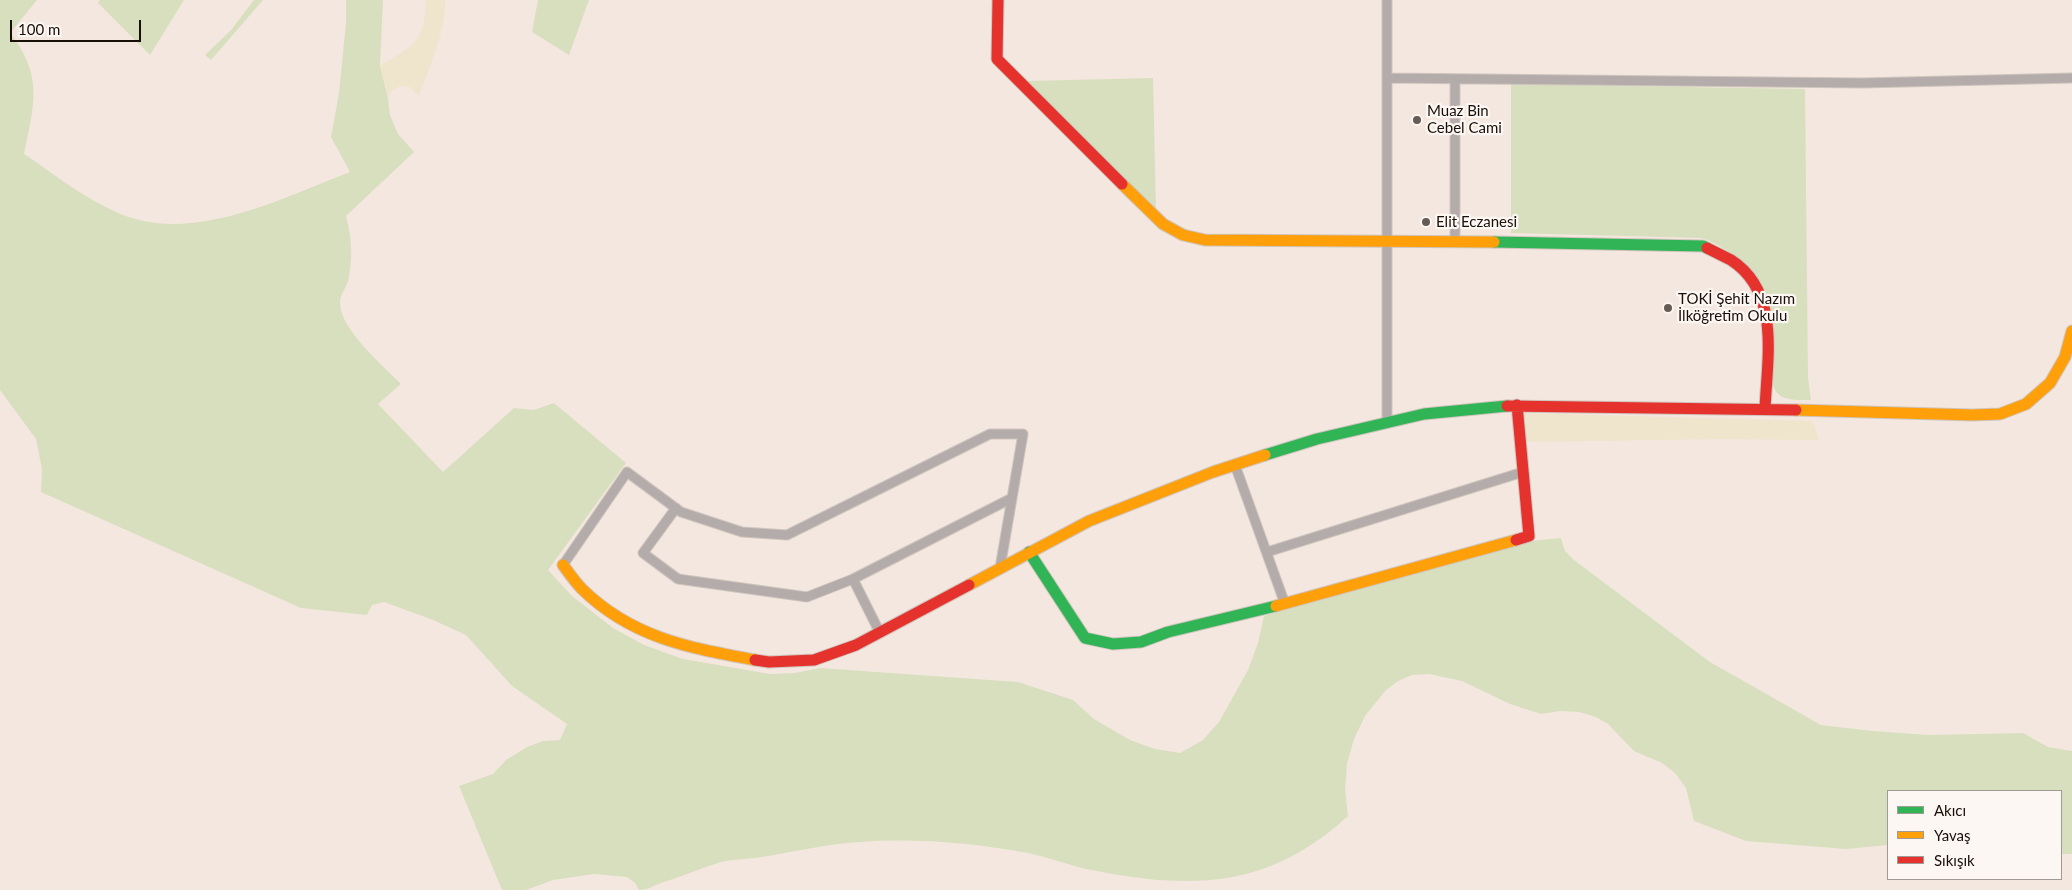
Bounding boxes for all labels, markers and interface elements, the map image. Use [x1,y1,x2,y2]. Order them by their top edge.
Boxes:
scale bar [12,10,144,42]
text: 100 m [18,20,60,38]
place label: Muaz Bin Cebel Cami [1427,102,1502,137]
marker: Muaz Bin Cebel Cami [1411,114,1423,126]
place label: Elit Eczanesi [1436,213,1517,231]
marker: Elit Eczanesi [1420,216,1432,228]
place label: TOKİ Şehit Nazım İlköğretim Okulu [1678,290,1795,325]
marker: TOKİ Şehit Nazım İlköğretim Okulu [1662,302,1674,314]
legend [1887,790,2062,880]
text: Akıcı [1934,801,1966,819]
text: Yavaş [1934,826,1971,844]
text: Sıkışık [1934,851,1975,869]

